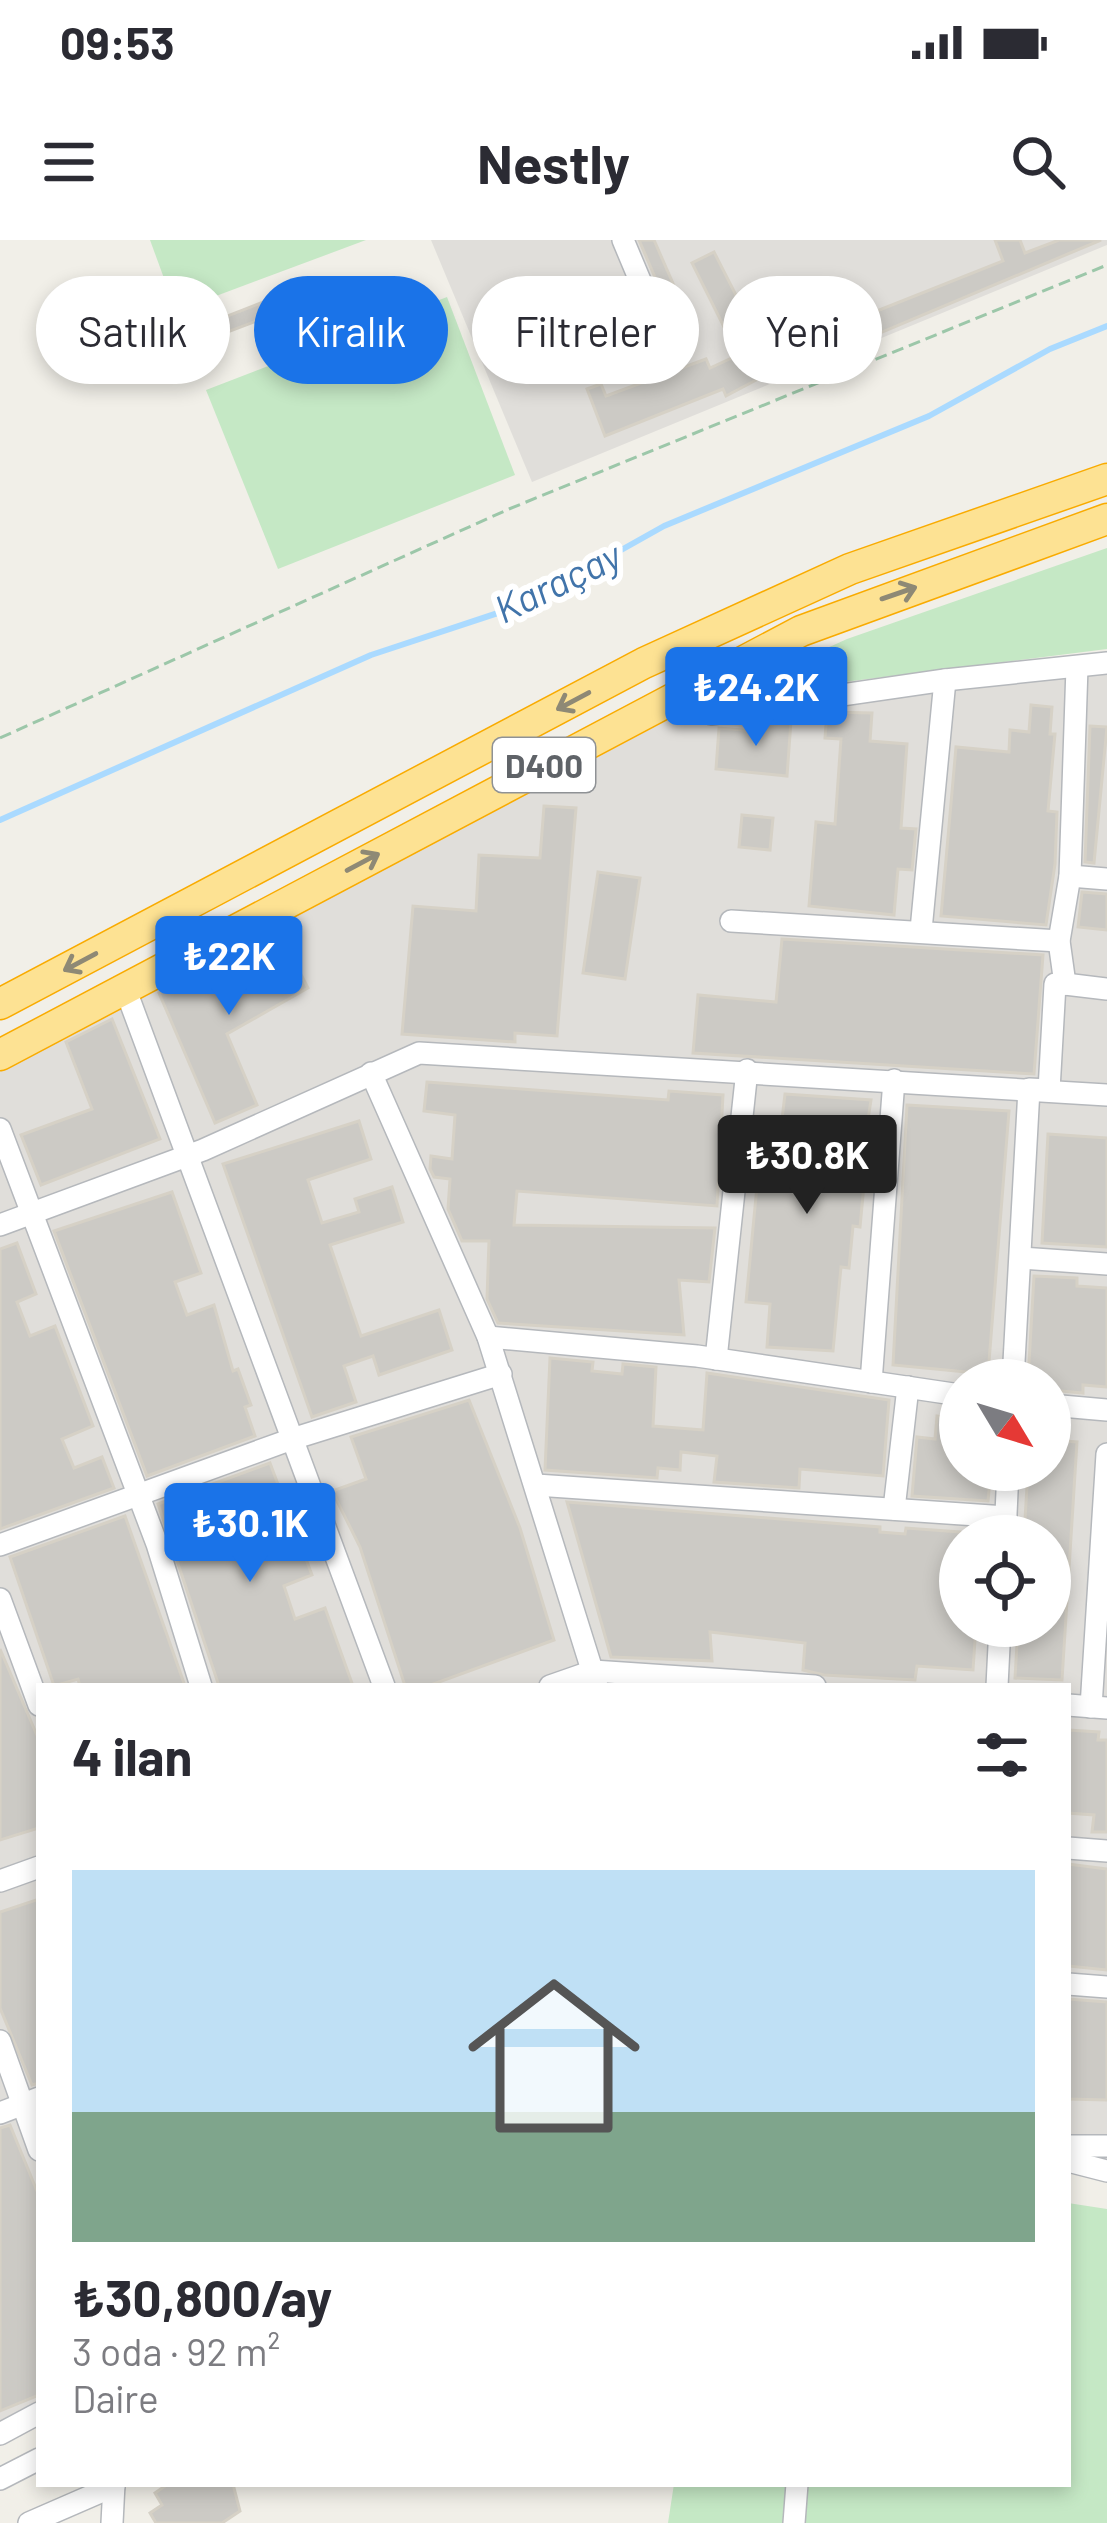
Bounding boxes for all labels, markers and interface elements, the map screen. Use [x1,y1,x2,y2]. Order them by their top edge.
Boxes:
text: 09:53 [60,15,174,69]
icon: menu [36,129,102,195]
icon: search [1005,129,1071,195]
text: Nestly [477,130,630,195]
chip: Satılık [36,276,230,384]
chip: Kiralık [254,276,448,384]
chip: Filtreler [472,276,699,384]
chip: Yeni [723,276,882,384]
water label: Karaçay [486,530,629,632]
one-way arrow [879,581,916,602]
pin: ₺24.2K [658,647,854,749]
text: ₺24.2K [692,662,820,709]
one-way arrow [556,690,591,713]
road number: D400 [493,738,595,792]
one-way arrow [344,849,380,872]
pin: ₺22K [158,916,300,1018]
text: ₺22K [182,931,276,978]
one-way arrow [62,951,98,974]
pin: ₺30.8K [709,1115,905,1217]
text: ₺30.8K [745,1130,869,1177]
north arrow [939,1359,1071,1491]
map controls [939,1359,1071,1647]
pin: ₺30.1K [152,1483,348,1585]
text: ₺30.1K [191,1498,309,1545]
button: locate [939,1515,1071,1647]
icon: filters [969,1722,1035,1788]
text: 4 ilan [72,1725,192,1786]
icon: home [446,1948,662,2164]
text: ₺30,800/ay [72,2266,332,2327]
text: 3 oda · 92 m² [72,2327,280,2374]
text: Daire [72,2374,159,2421]

